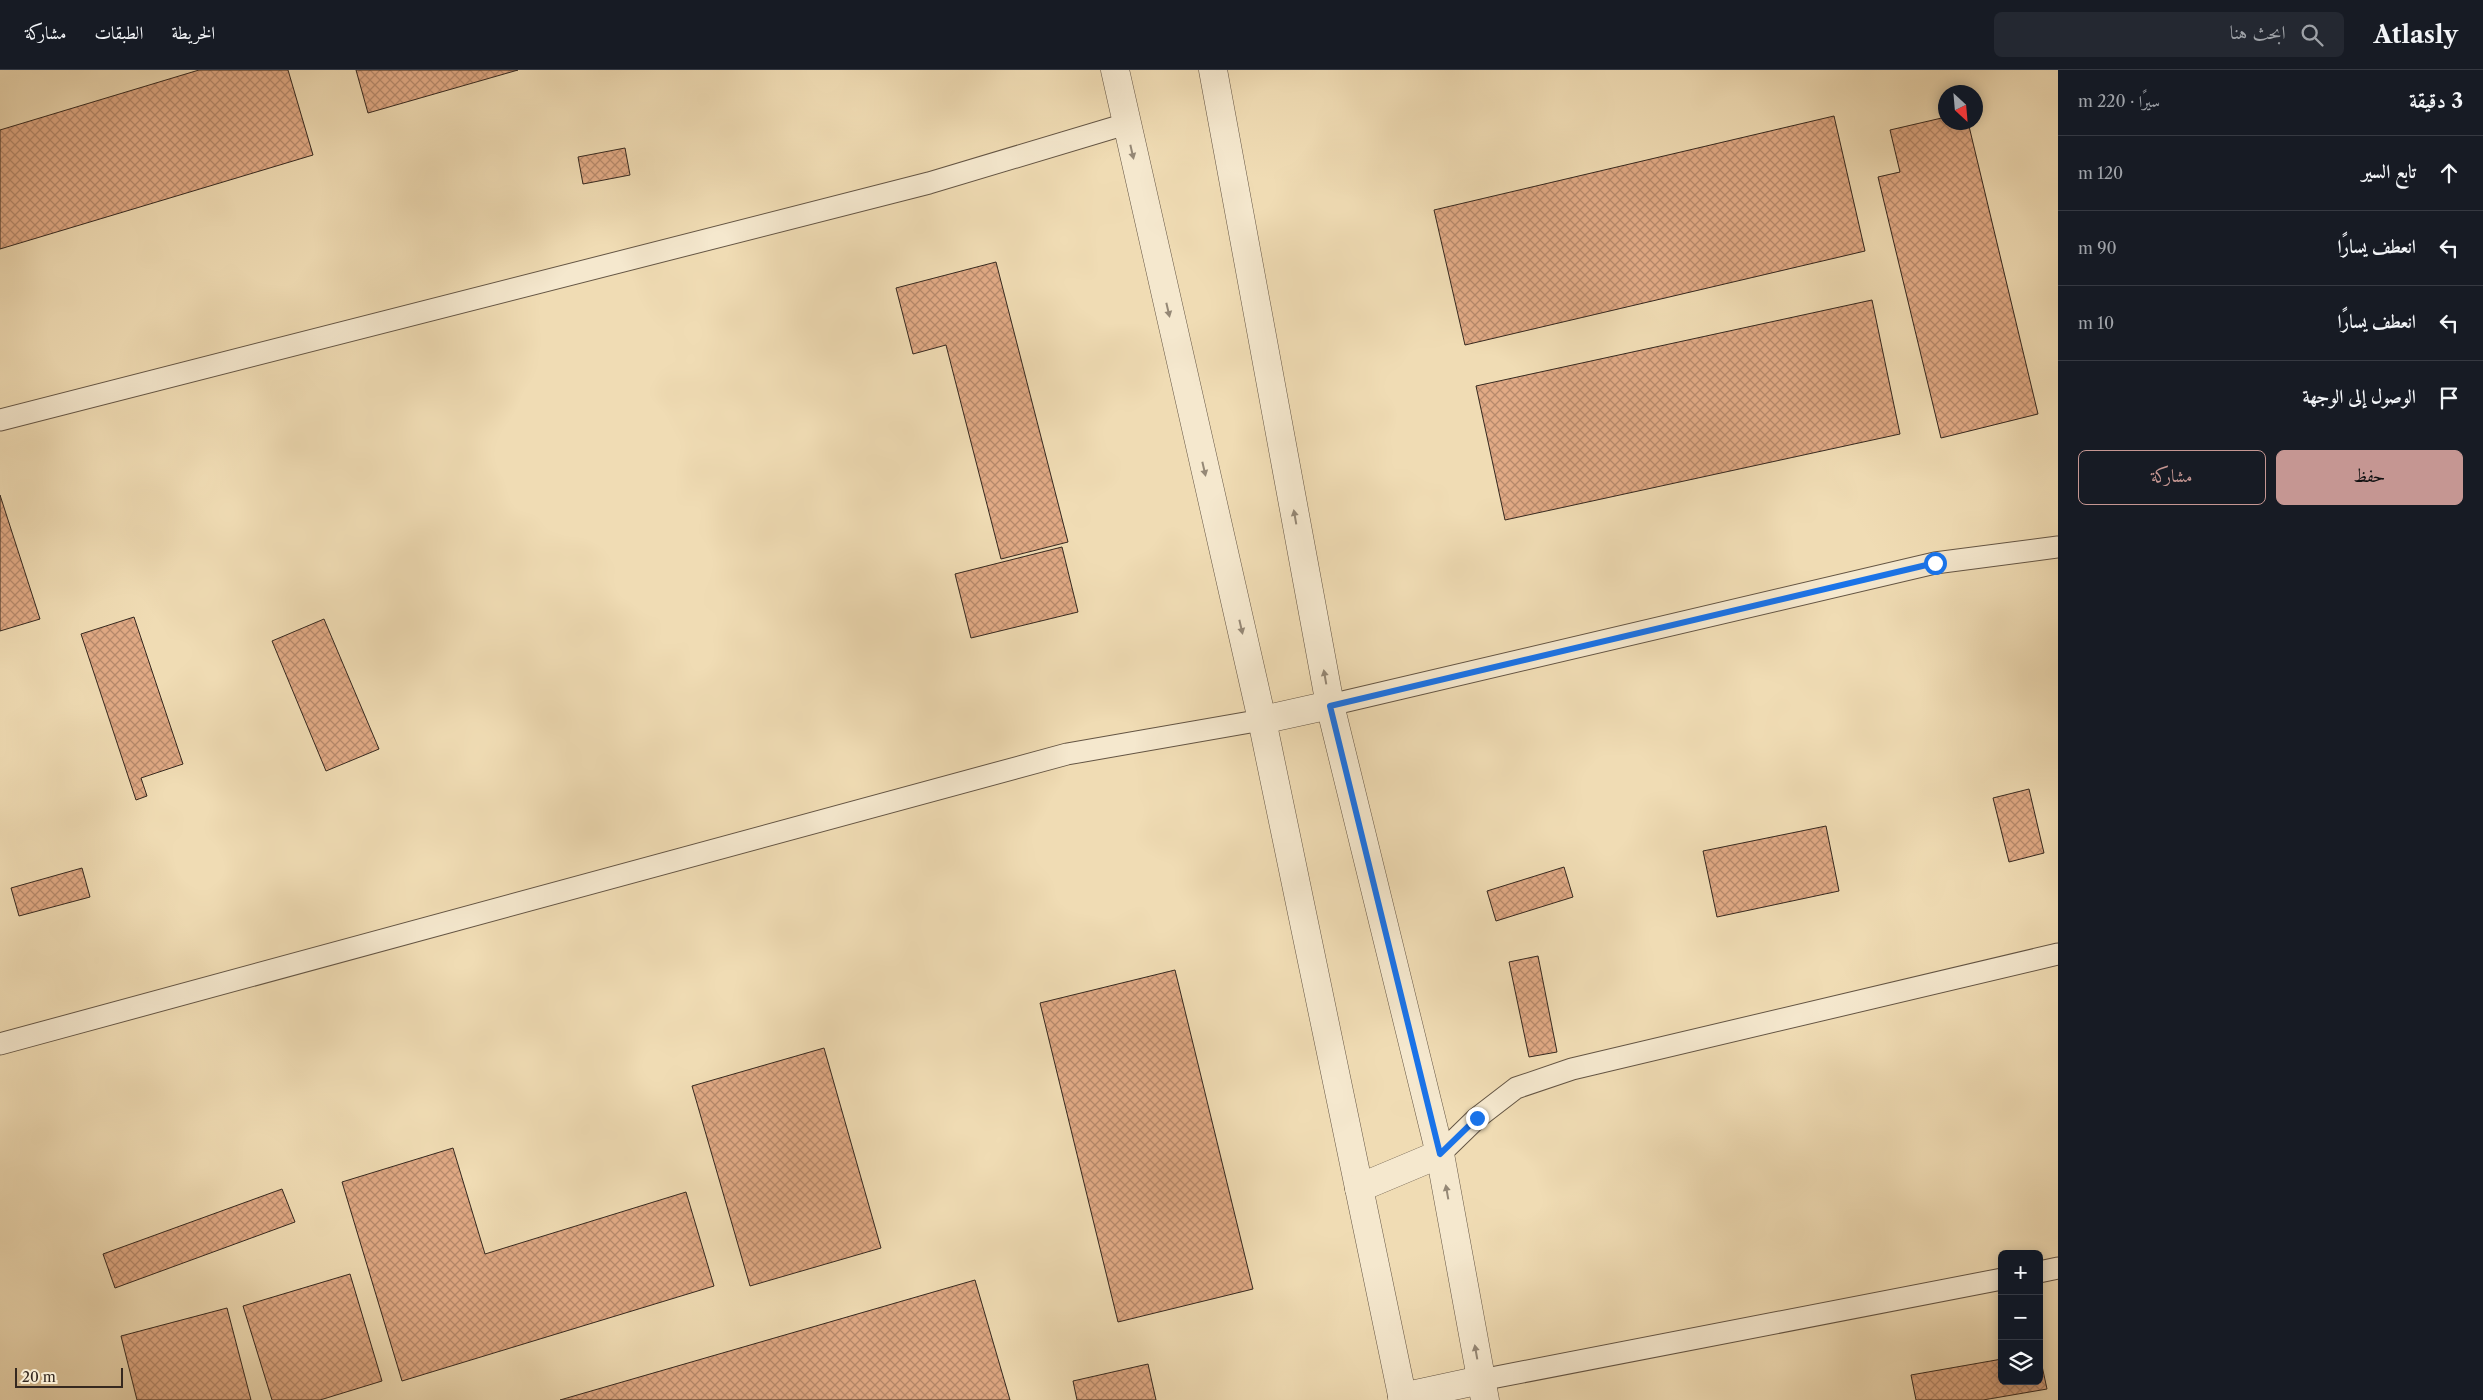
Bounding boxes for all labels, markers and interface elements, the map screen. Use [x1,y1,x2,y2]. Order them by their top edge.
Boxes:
search box [1994,12,2344,57]
text: Atlasly [2374,20,2458,49]
text: ابحث هنا [2230,21,2286,44]
icon: search [2298,21,2326,49]
text: مشاركة [25,22,66,44]
text: الطبقات [94,22,143,44]
text: الخريطة [171,22,215,44]
north arrow [1938,85,1983,130]
text: 3 دقيقة [2409,88,2463,113]
text: سيرًا · 220 m [2078,91,2160,111]
one-way arrow [1128,144,1136,160]
icon: ahead [2435,159,2463,187]
text: تابع السير [2362,160,2416,183]
text: 120 m [2078,163,2123,183]
icon: left [2435,234,2463,262]
text: انعطف يسارًا [2337,235,2416,258]
text: 90 m [2078,238,2117,258]
one-way arrow [1164,303,1172,318]
icon: left [2435,309,2463,337]
text: انعطف يسارًا [2337,310,2416,333]
text: 10 m [2078,313,2114,333]
icon: arrive [2435,384,2463,412]
text: الوصول إلى الوجهة [2302,385,2416,408]
button: مشاركة [2078,450,2266,505]
button: حفظ [2276,450,2463,505]
one-way arrow [1200,461,1208,476]
one-way arrow [1291,508,1299,524]
route start [1924,552,1947,575]
one-way arrow [1237,620,1245,636]
one-way arrow [1320,668,1328,684]
route end [1466,1107,1489,1130]
one-way arrow [1442,1184,1450,1200]
map controls [1998,1250,2043,1385]
button: + [1998,1250,2043,1295]
button: − [1998,1295,2043,1340]
button: layers [1998,1340,2043,1385]
one-way arrow [1471,1344,1479,1360]
scale bar [15,1365,122,1388]
text: 20 m [22,1368,56,1386]

